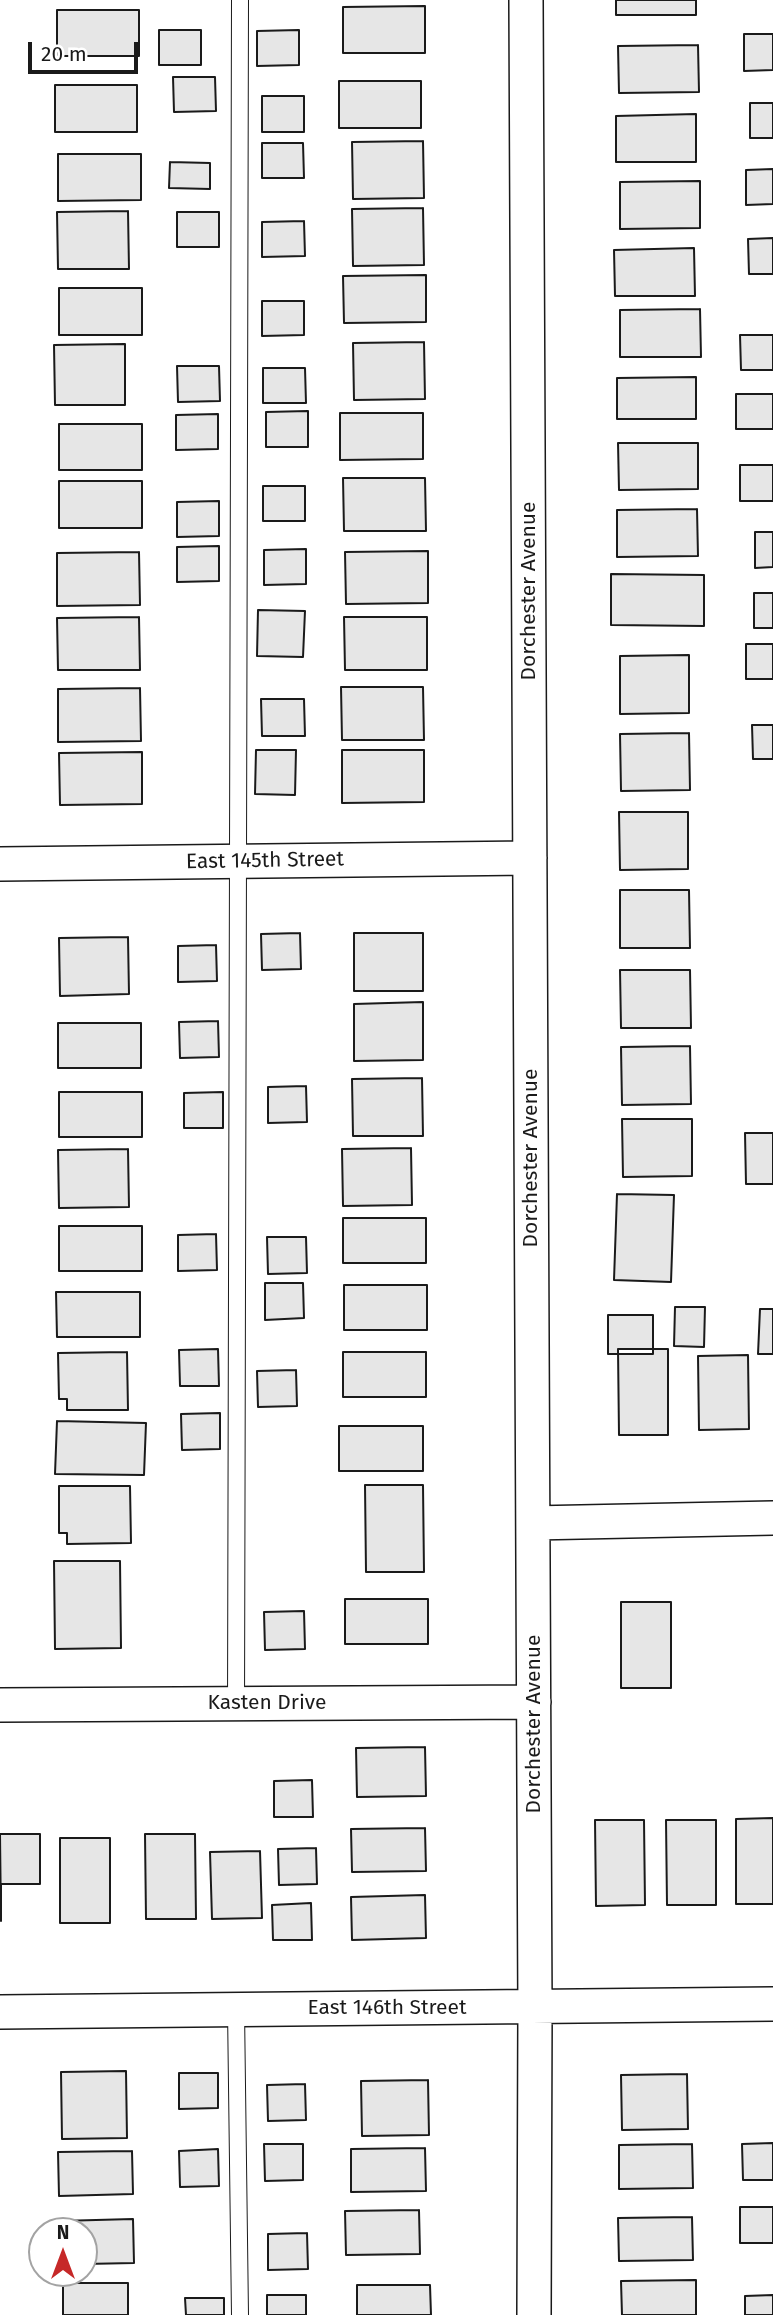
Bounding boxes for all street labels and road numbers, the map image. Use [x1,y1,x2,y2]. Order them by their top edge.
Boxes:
street label: Dorchester Avenue [516,502,542,680]
street label: East 145th Street [186,847,344,875]
street label: Dorchester Avenue [518,1069,544,1247]
street label: Dorchester Avenue [521,1635,547,1813]
street label: Kasten Drive [207,1690,327,1716]
street label: East 146th Street [307,1995,467,2021]

